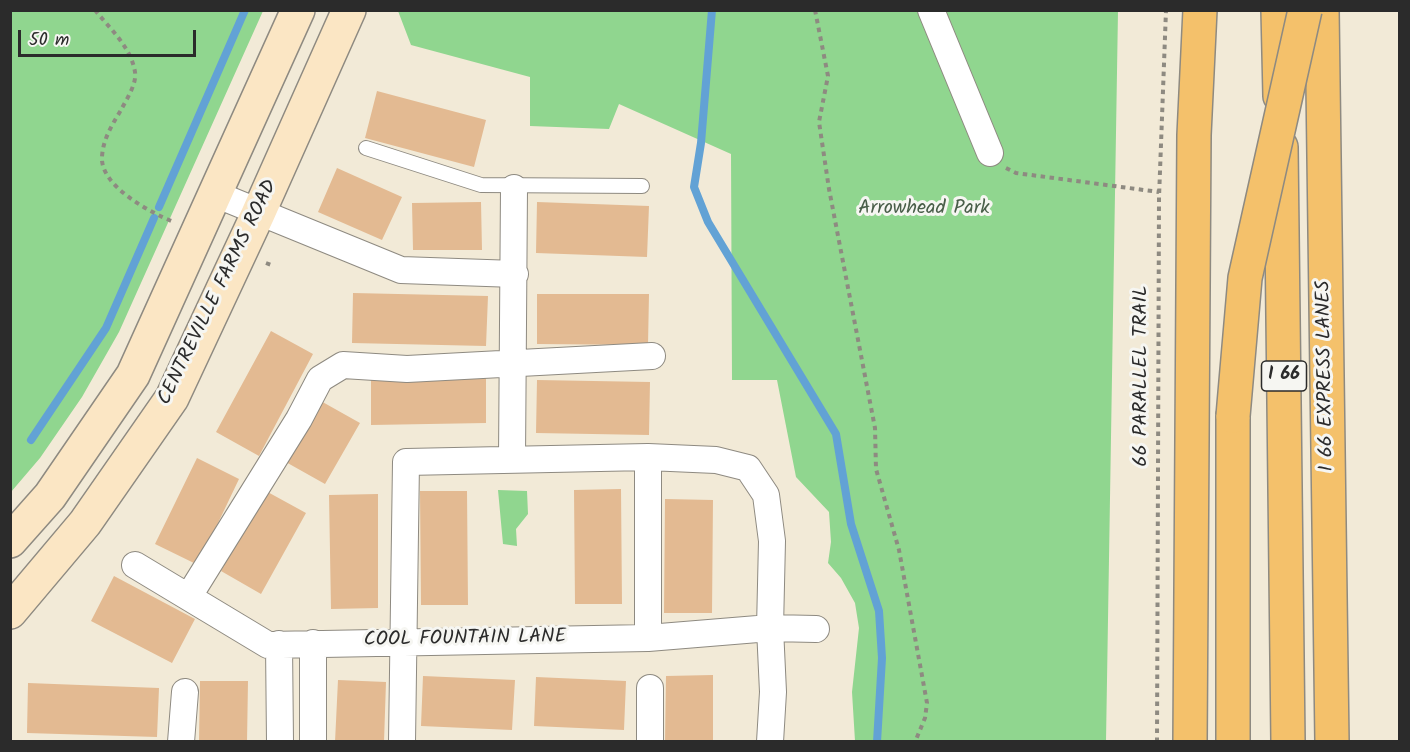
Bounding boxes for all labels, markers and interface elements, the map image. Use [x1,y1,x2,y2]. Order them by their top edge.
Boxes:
scale bar [21,18,200,56]
text: 50 m [29,26,69,55]
street label: CENTREVILLE FARMS ROAD [154,177,284,409]
park label: Arrowhead Park [858,198,990,222]
street label: I 66 EXPRESS LANES [1313,280,1341,472]
street label: 66 PARALLEL TRAIL [1131,285,1155,467]
road number: I 66 [1262,361,1306,391]
street label: COOL FOUNTAIN LANE [364,626,566,654]

